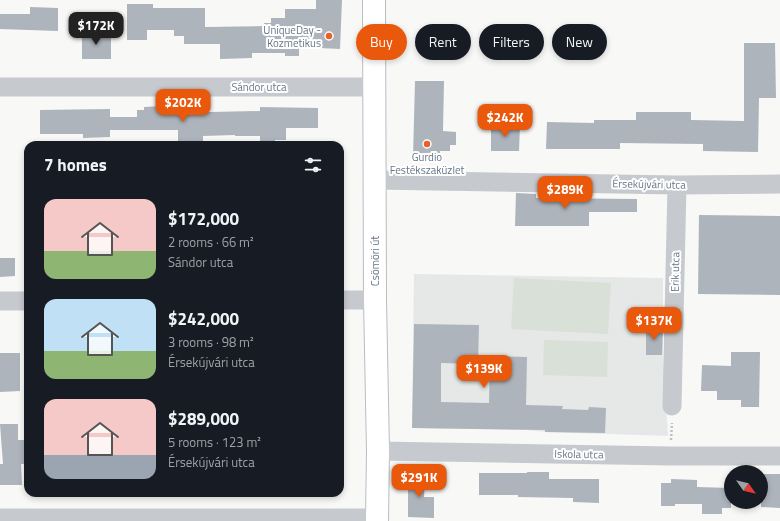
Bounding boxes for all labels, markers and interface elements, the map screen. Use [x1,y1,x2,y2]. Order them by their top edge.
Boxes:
pin: $172K [68,12,124,46]
text: $172K [78,15,114,35]
place label: UniqueDay - Kozmetikus [263,22,321,51]
chip: Buy [356,24,407,60]
chip: Rent [415,24,471,60]
chip: Filters [479,24,544,60]
chip: New [552,24,607,60]
marker: UniqueDay - Kozmetikus [324,31,334,41]
street label: Sándor utca [231,79,287,95]
pin: $202K [155,89,211,123]
text: $202K [165,92,201,112]
pin: $242K [477,104,533,138]
text: $242K [487,107,523,127]
marker: Gurdio Festékszaküzlet [422,139,432,149]
place label: Gurdio Festékszaküzlet [390,149,464,178]
text: 7 homes [44,152,107,178]
icon: filters [302,154,324,176]
street label: Érsekújvári utca [612,175,686,193]
pin: $289K [537,176,593,210]
text: $289K [547,179,583,199]
text: $172,000 [168,206,239,232]
icon: home [76,215,124,263]
text: 2 rooms · 66 m² [168,232,254,252]
street label: Csömöri út [367,236,383,286]
street label: Erik utca [667,251,683,292]
text: Sándor utca [168,252,233,272]
text: $242,000 [168,306,239,332]
pin: $137K [626,307,682,341]
text: $137K [636,310,672,330]
icon: home [76,315,124,363]
text: 3 rooms · 98 m² [168,332,254,352]
text: Érsekújvári utca [168,352,255,372]
pin: $139K [456,355,512,389]
text: $139K [466,358,502,378]
text: $289,000 [168,406,239,432]
icon: home [76,415,124,463]
text: 5 rooms · 123 m² [168,432,261,452]
street label: Iskola utca [554,446,604,462]
text: Érsekújvári utca [168,452,255,472]
pin: $291K [391,464,447,498]
north arrow [724,465,768,509]
map controls [724,465,768,509]
text: $291K [401,467,437,487]

